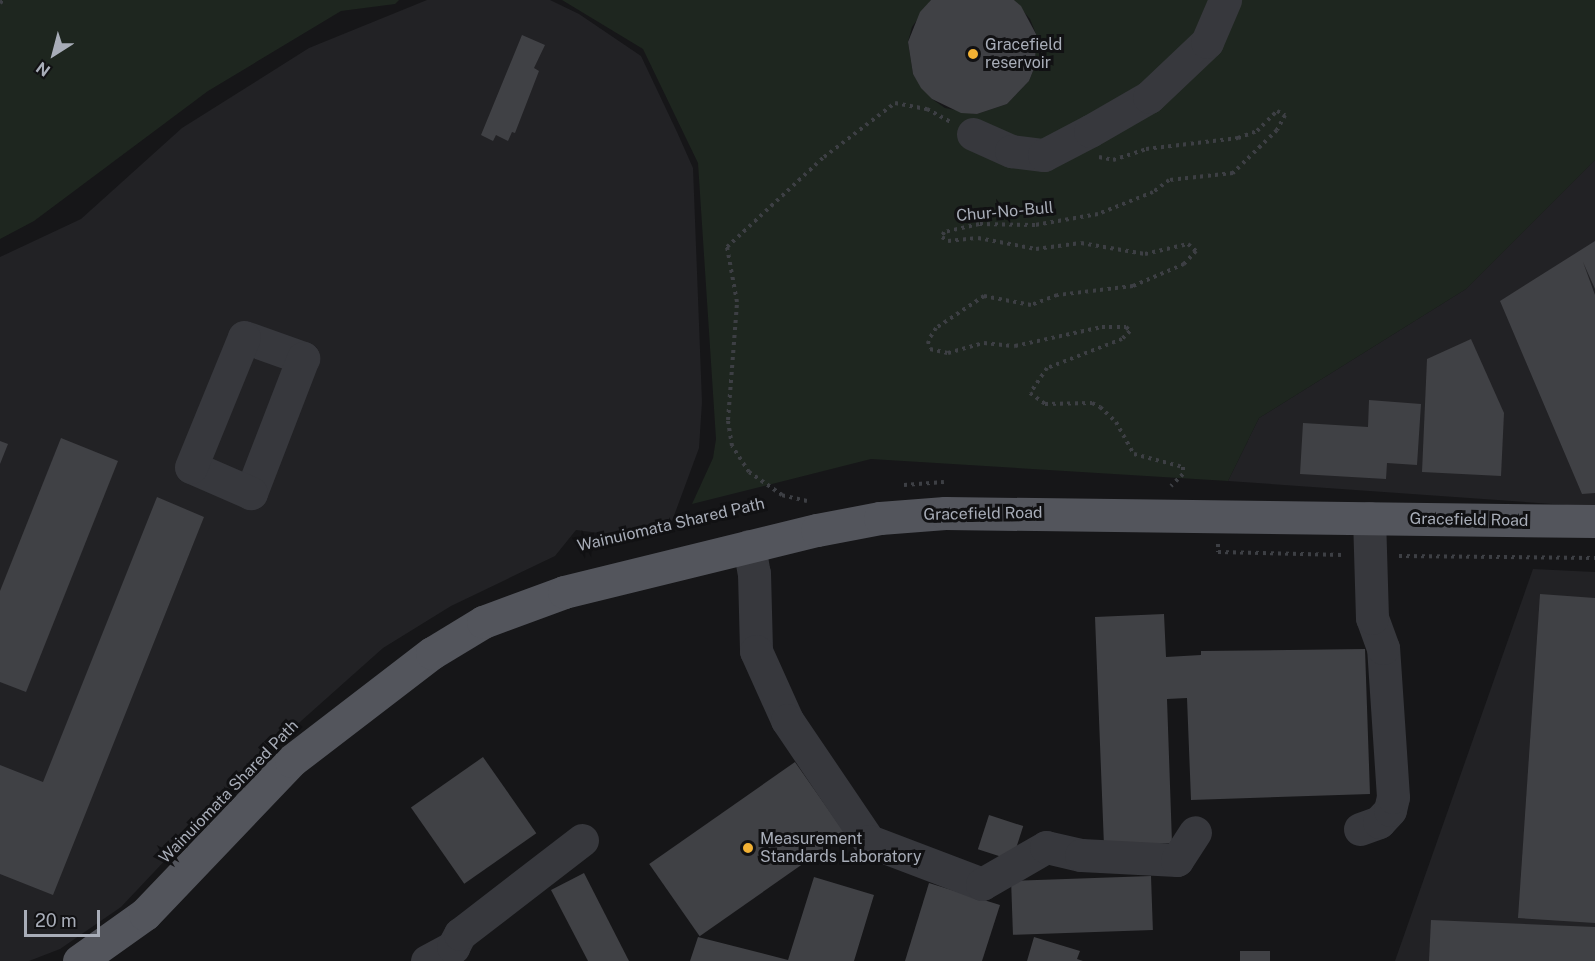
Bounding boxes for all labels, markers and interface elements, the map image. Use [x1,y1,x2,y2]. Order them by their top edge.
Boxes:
north arrow [24,24,84,84]
place label: Gracefield reservoir [985,35,1062,73]
marker: Gracefield reservoir [966,47,980,61]
text: N [32,58,54,80]
street label: Chur-No-Bull [955,198,1055,226]
street label: Wainuiomata Shared Path [575,494,767,556]
street label: Gracefield Road [923,503,1043,525]
street label: Gracefield Road [1409,509,1529,531]
street label: Wainuiomata Shared Path [156,716,302,868]
place label: Measurement Standards Laboratory [760,829,922,867]
marker: Measurement Standards Laboratory [741,841,755,855]
scale bar [27,898,104,936]
text: 20 m [35,910,77,931]

